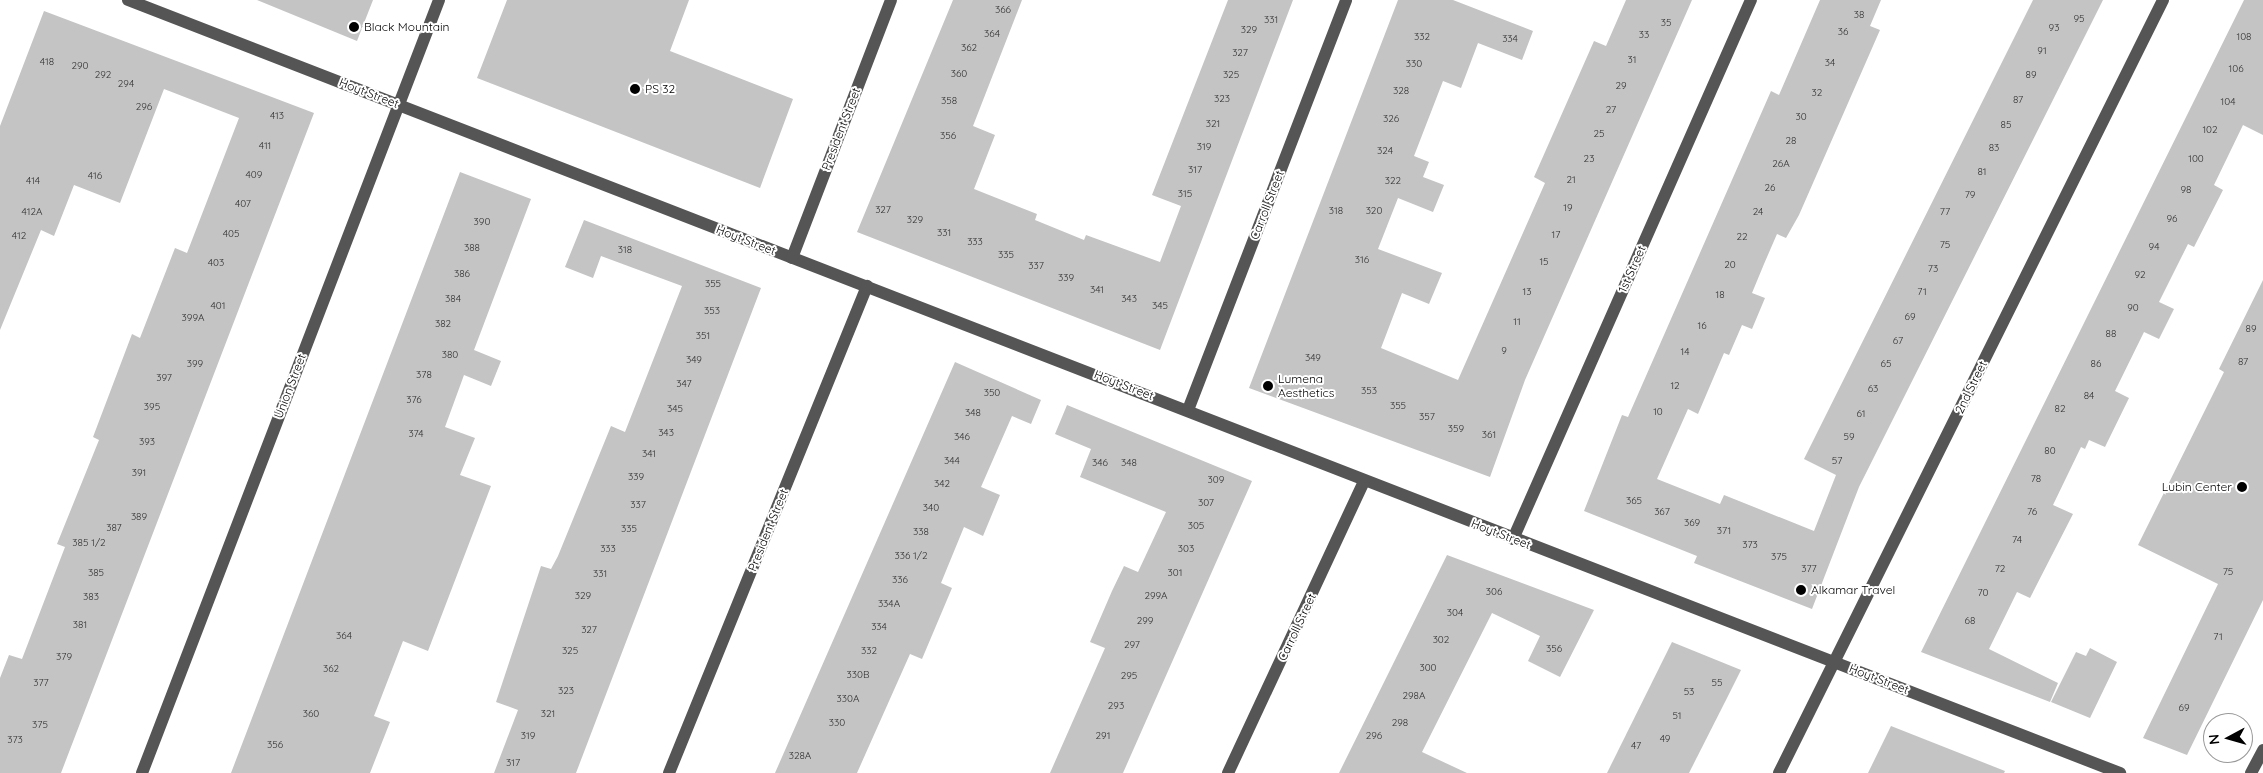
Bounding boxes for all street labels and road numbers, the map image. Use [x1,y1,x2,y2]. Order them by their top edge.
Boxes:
street label: Hoyt Street [337,75,401,111]
street label: President Street [819,86,863,172]
street label: Carroll Street [1247,168,1287,242]
street label: Hoyt Street [714,222,778,258]
street label: 1st Street [1615,243,1649,295]
street label: Union Street [271,352,309,420]
street label: 2nd Street [1952,358,1990,416]
street label: Hoyt Street [1092,367,1156,403]
street label: President Street [745,487,791,573]
street label: Hoyt Street [1469,516,1533,552]
street label: Carroll Street [1275,591,1319,663]
street label: Hoyt Street [1847,661,1911,697]

